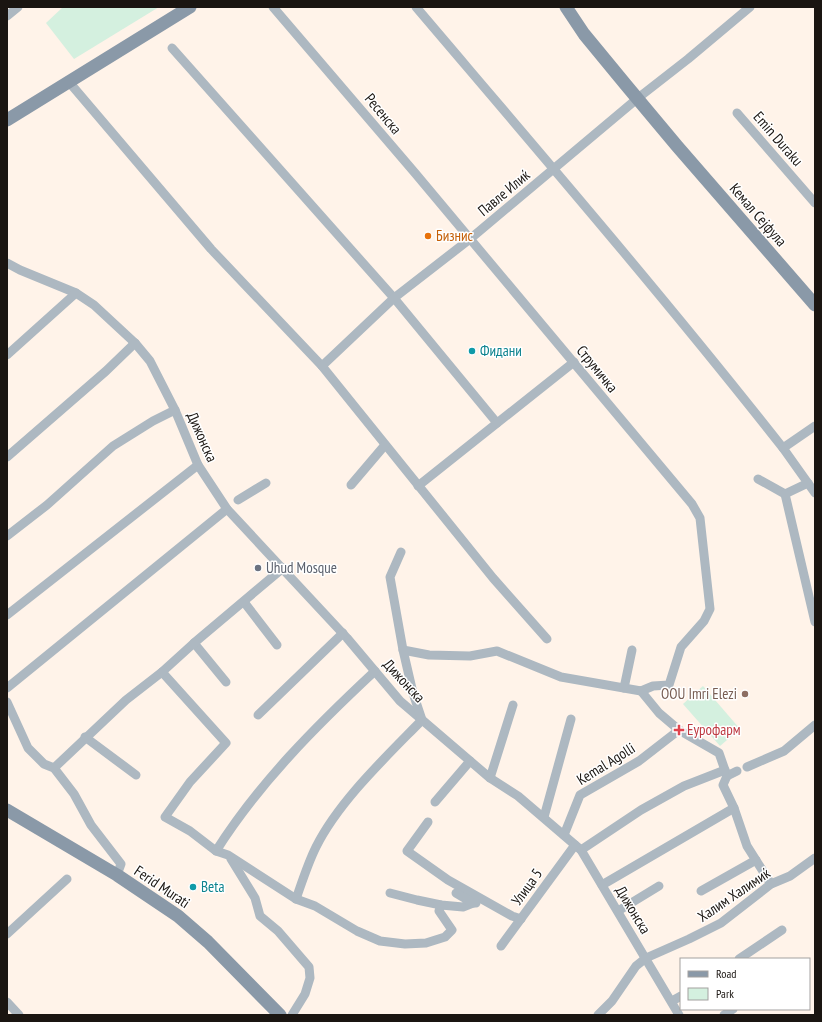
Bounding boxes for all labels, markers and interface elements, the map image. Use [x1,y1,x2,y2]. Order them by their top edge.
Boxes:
street label: Ресенска [361,89,406,138]
street label: Emin Duraku [750,108,807,170]
street label: Павле Илиќ [474,165,534,220]
street label: Кемал Сејфула [726,179,791,250]
place label: Бизнис [436,226,474,245]
marker: Бизнис [423,231,433,241]
place label: Фидани [480,341,522,360]
street label: Струмичка [573,341,622,396]
marker: Фидани [467,346,477,356]
street label: Дижонска [183,409,222,465]
place label: Uhud Mosque [266,558,337,577]
marker: Uhud Mosque [253,563,263,573]
street label: Дижонска [379,655,429,706]
place label: OOU Imri Elezi [661,684,737,703]
marker: OOU Imri Elezi [740,689,750,699]
place label: Еурофарм [687,720,741,739]
marker: Еурофарм [674,725,684,735]
street label: Kemal Agolli [573,738,638,789]
street label: Ferid Murati [131,861,194,912]
street label: Халим Халимиќ [694,863,774,926]
street label: Улица 5 [507,865,546,909]
place label: Beta [201,877,224,896]
marker: Beta [188,882,198,892]
street label: Дижонска [612,882,655,937]
legend [680,958,810,1010]
text: Road [716,966,736,981]
text: Park [716,986,734,1001]

